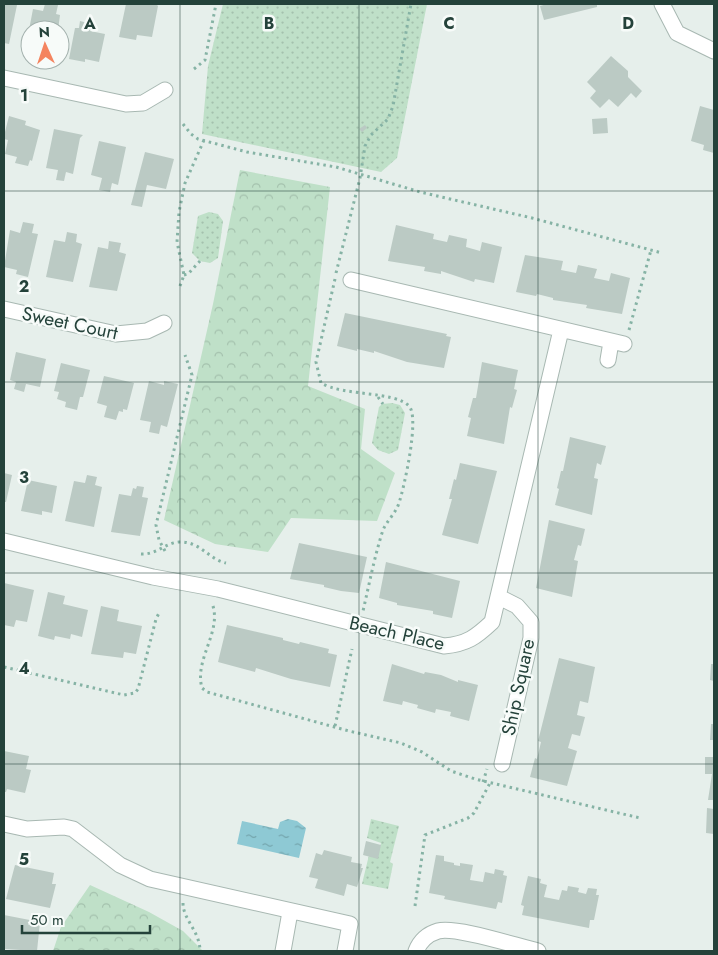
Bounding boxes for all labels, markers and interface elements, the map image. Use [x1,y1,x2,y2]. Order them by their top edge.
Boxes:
text: A [83,12,96,35]
text: B [264,12,274,35]
text: C [443,12,455,35]
text: D [622,12,634,35]
north arrow [20,20,70,70]
text: N [38,22,50,42]
text: 1 [20,84,28,107]
text: 2 [19,275,29,298]
street label: Sweet Court [20,300,121,346]
text: 3 [19,466,29,489]
street label: Beach Place [347,609,448,657]
street label: Ship Square [495,636,541,738]
text: 4 [18,657,30,680]
text: 5 [19,848,29,871]
scale bar [22,902,150,934]
text: 50 m [30,909,64,931]

